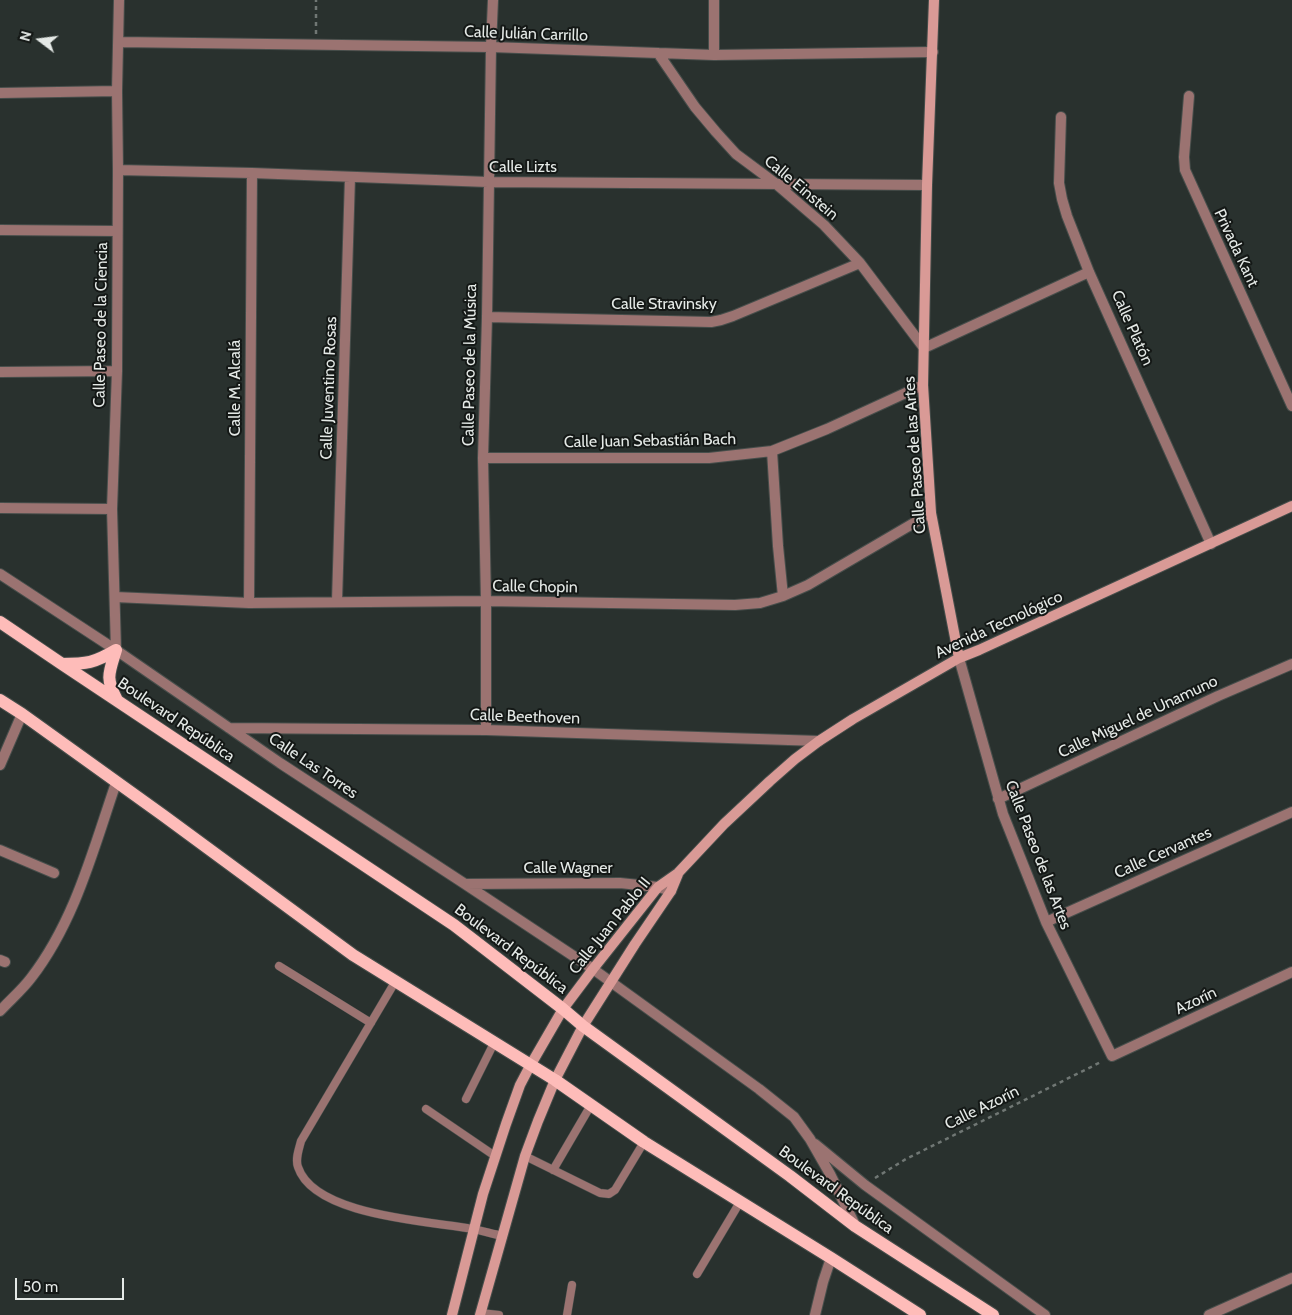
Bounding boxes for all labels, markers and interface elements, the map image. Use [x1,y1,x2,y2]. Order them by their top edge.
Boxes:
north arrow [15,15,65,65]
street label: Calle Julián Carrillo [464,22,588,46]
text: N [16,29,35,43]
street label: Calle Einstein [760,151,842,225]
street label: Calle Lizts [489,157,557,177]
street label: Privada Kant [1210,206,1262,290]
street label: Calle Paseo de la Ciencia [90,242,112,408]
street label: Calle Paseo de la Música [459,284,481,446]
street label: Calle Platón [1107,287,1157,369]
street label: Calle Stravinsky [611,294,717,314]
street label: Calle Juventino Rosas [317,316,341,460]
street label: Calle M. Alcalá [225,340,245,436]
street label: Calle Paseo de las Artes [900,376,930,534]
street label: Calle Juan Sebastián Bach [564,430,736,452]
street label: Calle Chopin [492,577,578,597]
street label: Avenida Tecnológico [932,587,1066,663]
street label: Calle Miguel de Unamuno [1055,672,1221,762]
street label: Boulevard República [114,674,238,766]
street label: Calle Beethoven [470,705,580,729]
street label: Calle Las Torres [265,729,361,803]
street label: Calle Paseo de las Artes [1001,778,1075,932]
street label: Calle Cervantes [1112,823,1214,883]
street label: Calle Wagner [523,858,613,878]
street label: Calle Juan Pablo II [565,874,655,978]
street label: Boulevard República [450,900,572,998]
street label: Azorín [1172,983,1220,1019]
street label: Calle Azorín [942,1082,1022,1134]
street label: Boulevard República [775,1142,897,1238]
scale bar [18,1268,126,1300]
text: 50 m [23,1278,58,1296]

